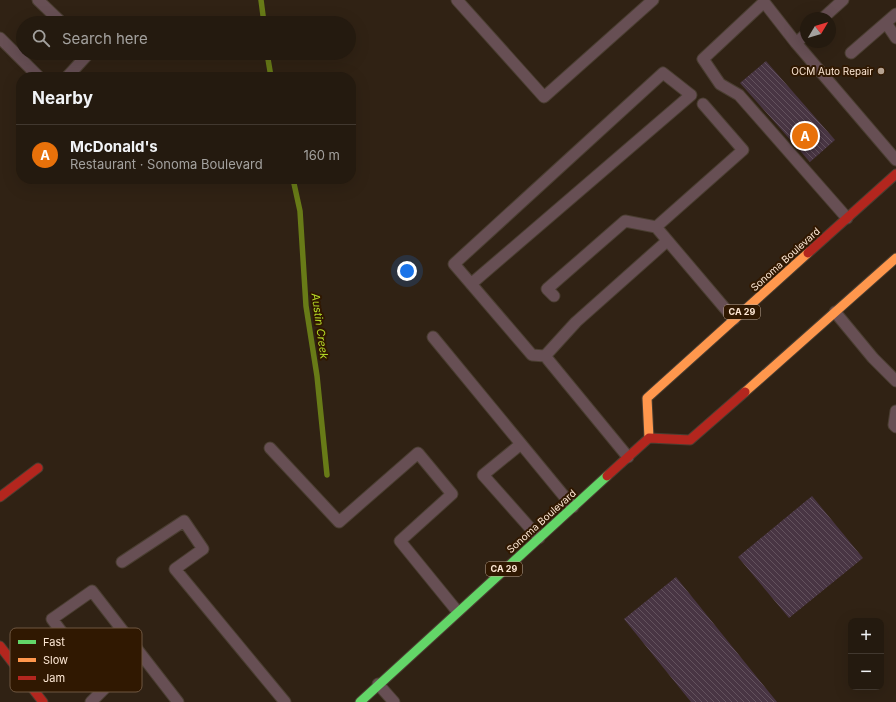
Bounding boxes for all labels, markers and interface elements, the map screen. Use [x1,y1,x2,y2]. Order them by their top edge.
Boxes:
north arrow [800,12,836,48]
search box [16,16,356,60]
icon: search [30,27,52,49]
text: Search here [62,29,148,48]
place label: OCM Auto Repair [791,65,873,77]
marker: OCM Auto Repair [876,66,886,76]
text: Nearby [32,88,93,108]
pin: A [792,121,818,151]
text: McDonald's [70,137,158,156]
text: A [40,147,50,163]
text: 160 m [303,147,340,163]
text: Restaurant · Sonoma Boulevard [70,156,263,172]
street label: Sonoma Boulevard [748,225,822,293]
your location [397,261,417,281]
water label: Austin Creek [308,291,332,361]
road number: CA 29 [724,305,760,319]
street label: Sonoma Boulevard [504,487,578,555]
road number: CA 29 [486,562,522,576]
map controls [848,618,884,690]
button: + [848,618,884,654]
legend [10,628,142,692]
text: Fast [43,635,65,649]
text: Slow [43,653,68,667]
button: − [848,654,884,690]
text: Jam [43,671,65,685]

